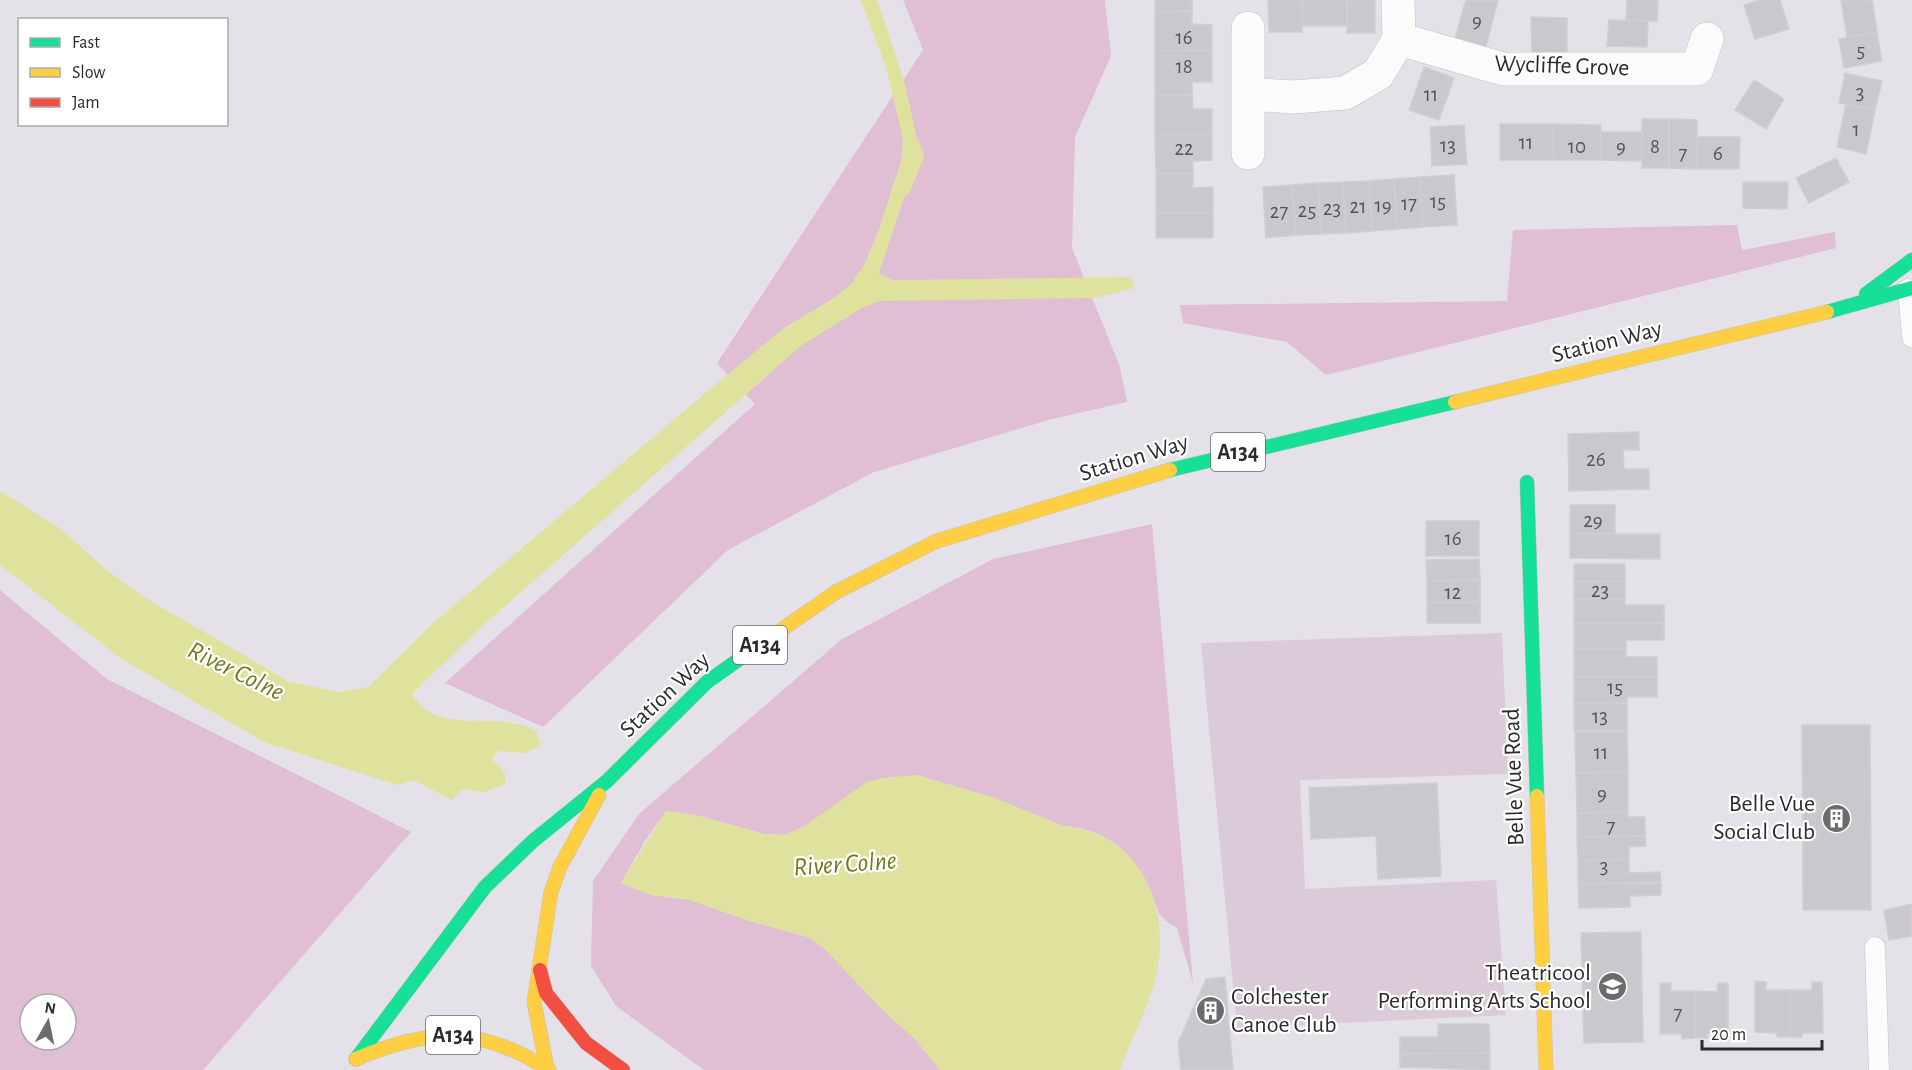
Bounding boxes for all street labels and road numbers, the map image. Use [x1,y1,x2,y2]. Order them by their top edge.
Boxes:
street label: Wycliffe Grove [1494,52,1630,80]
street label: Station Way [1549,317,1665,367]
street label: Station Way [1077,430,1191,486]
road number: A134 [1211,433,1265,471]
road number: A134 [733,626,787,664]
street label: Station Way [616,648,714,742]
street label: Belle Vue Road [1500,708,1528,846]
road number: A134 [426,1016,480,1054]

